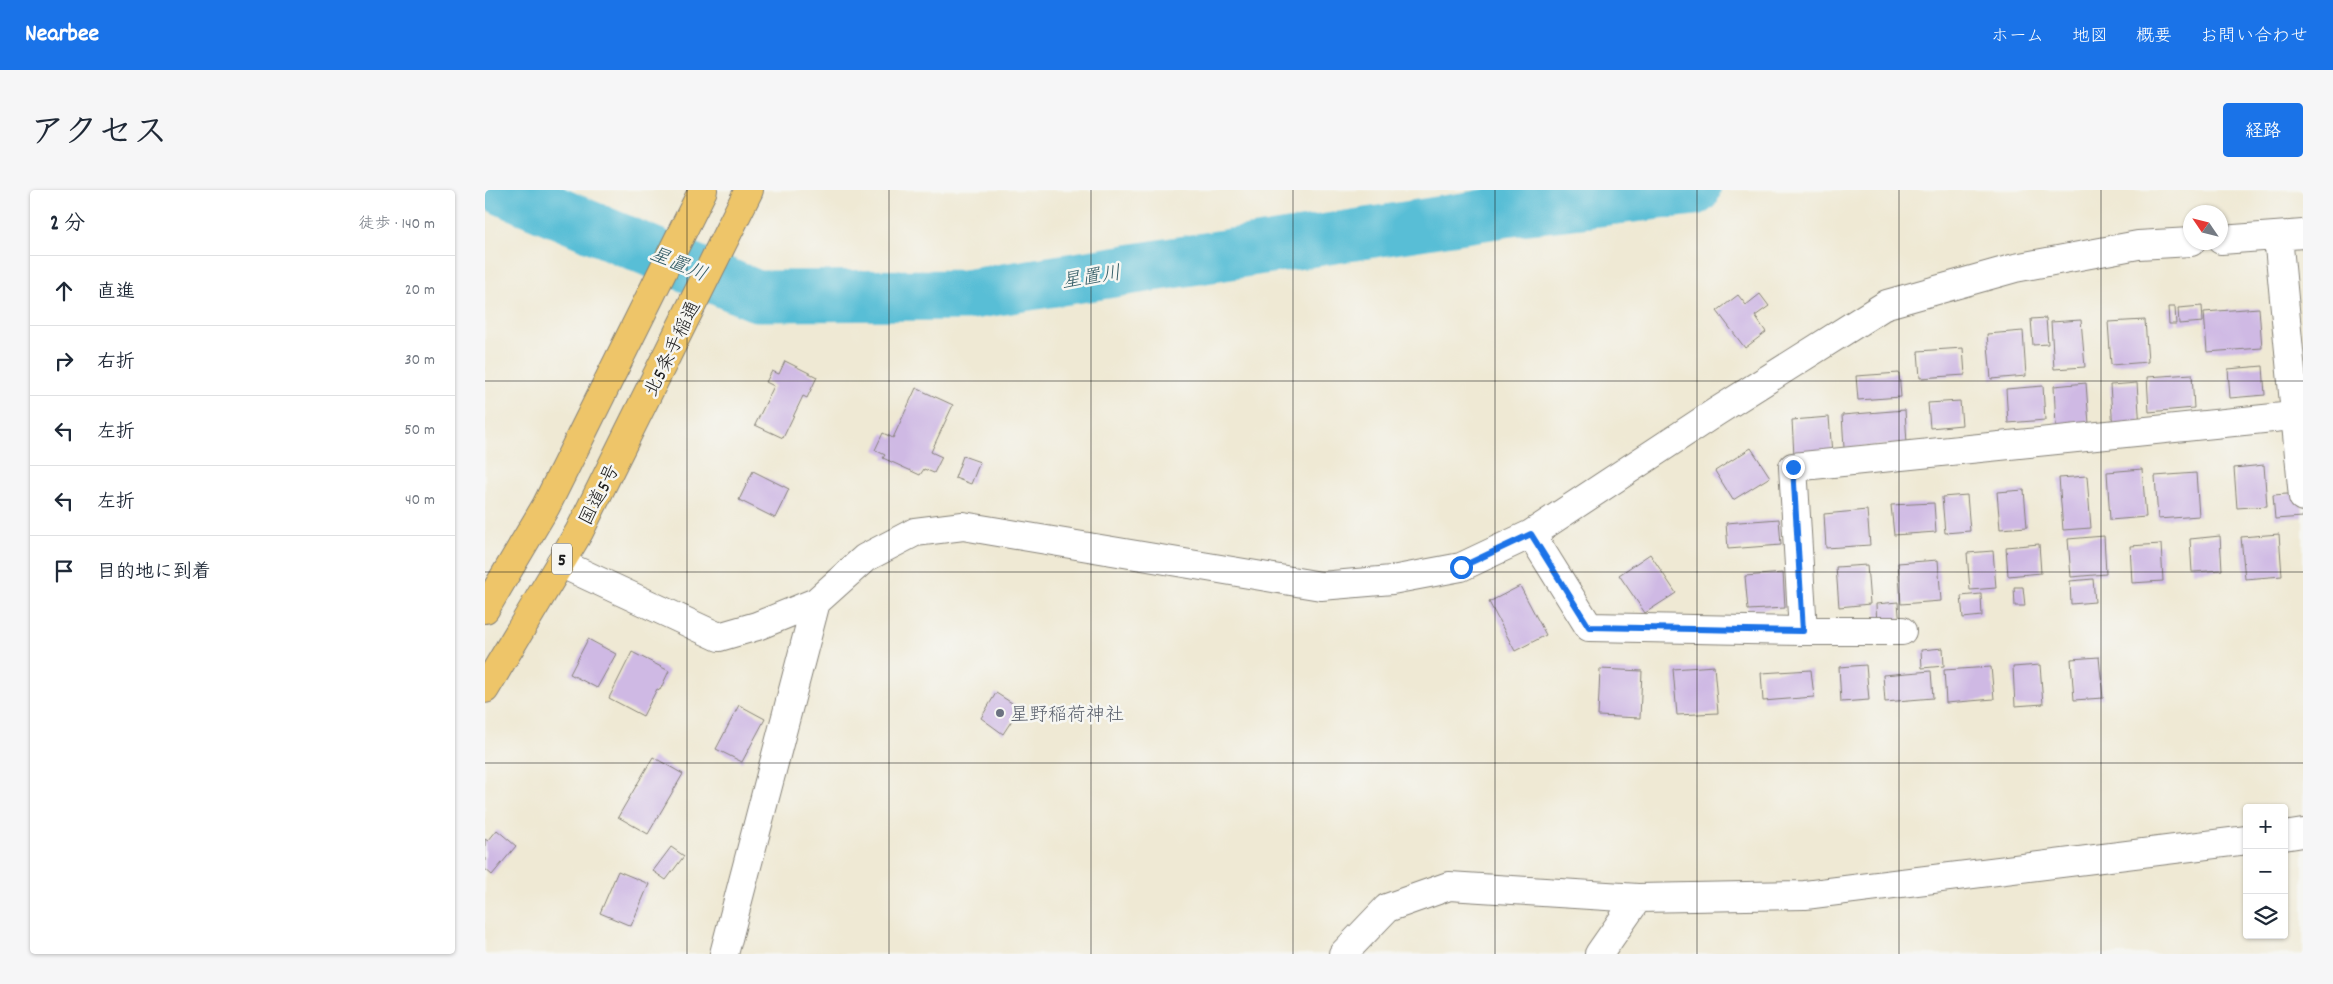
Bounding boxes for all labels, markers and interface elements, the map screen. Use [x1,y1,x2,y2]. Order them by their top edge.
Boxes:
text: Nearbee [25,18,99,52]
text: ホーム [1991,25,2044,50]
text: 地図 [2072,25,2108,50]
text: 概要 [2136,25,2172,50]
text: お問い合わせ [2200,25,2308,50]
button: 経路 [2223,103,2303,157]
text: アクセス [30,110,168,160]
north arrow [2183,205,2228,250]
text: 2 分 [50,210,85,240]
text: 徒歩 · 140 m [358,213,435,236]
water label: 星置川 [645,241,711,290]
water label: 星置川 [1060,260,1123,297]
icon: ahead [50,277,78,305]
text: 20 m [405,279,435,302]
text: 直進 [97,280,135,307]
street label: 北5条手稲通 [639,297,709,402]
icon: right [50,347,78,375]
text: 30 m [405,349,435,372]
text: 右折 [97,350,135,377]
icon: left [50,417,78,445]
text: 50 m [404,419,435,442]
text: 左折 [97,420,135,447]
route end [1782,456,1805,479]
street label: 国道5号 [574,460,628,531]
icon: left [50,487,78,515]
text: 40 m [405,489,435,512]
text: 左折 [97,490,135,517]
road number: 5 [552,544,572,574]
route start [1450,556,1473,579]
icon: arrive [50,557,78,585]
text: 目的地に到着 [97,560,211,587]
place label: 星野稲荷神社 [1010,703,1124,730]
marker: 星野稲荷神社 [994,707,1006,719]
map controls [2243,804,2288,939]
button: + [2243,804,2288,849]
button: − [2243,849,2288,894]
button: layers [2243,894,2288,939]

